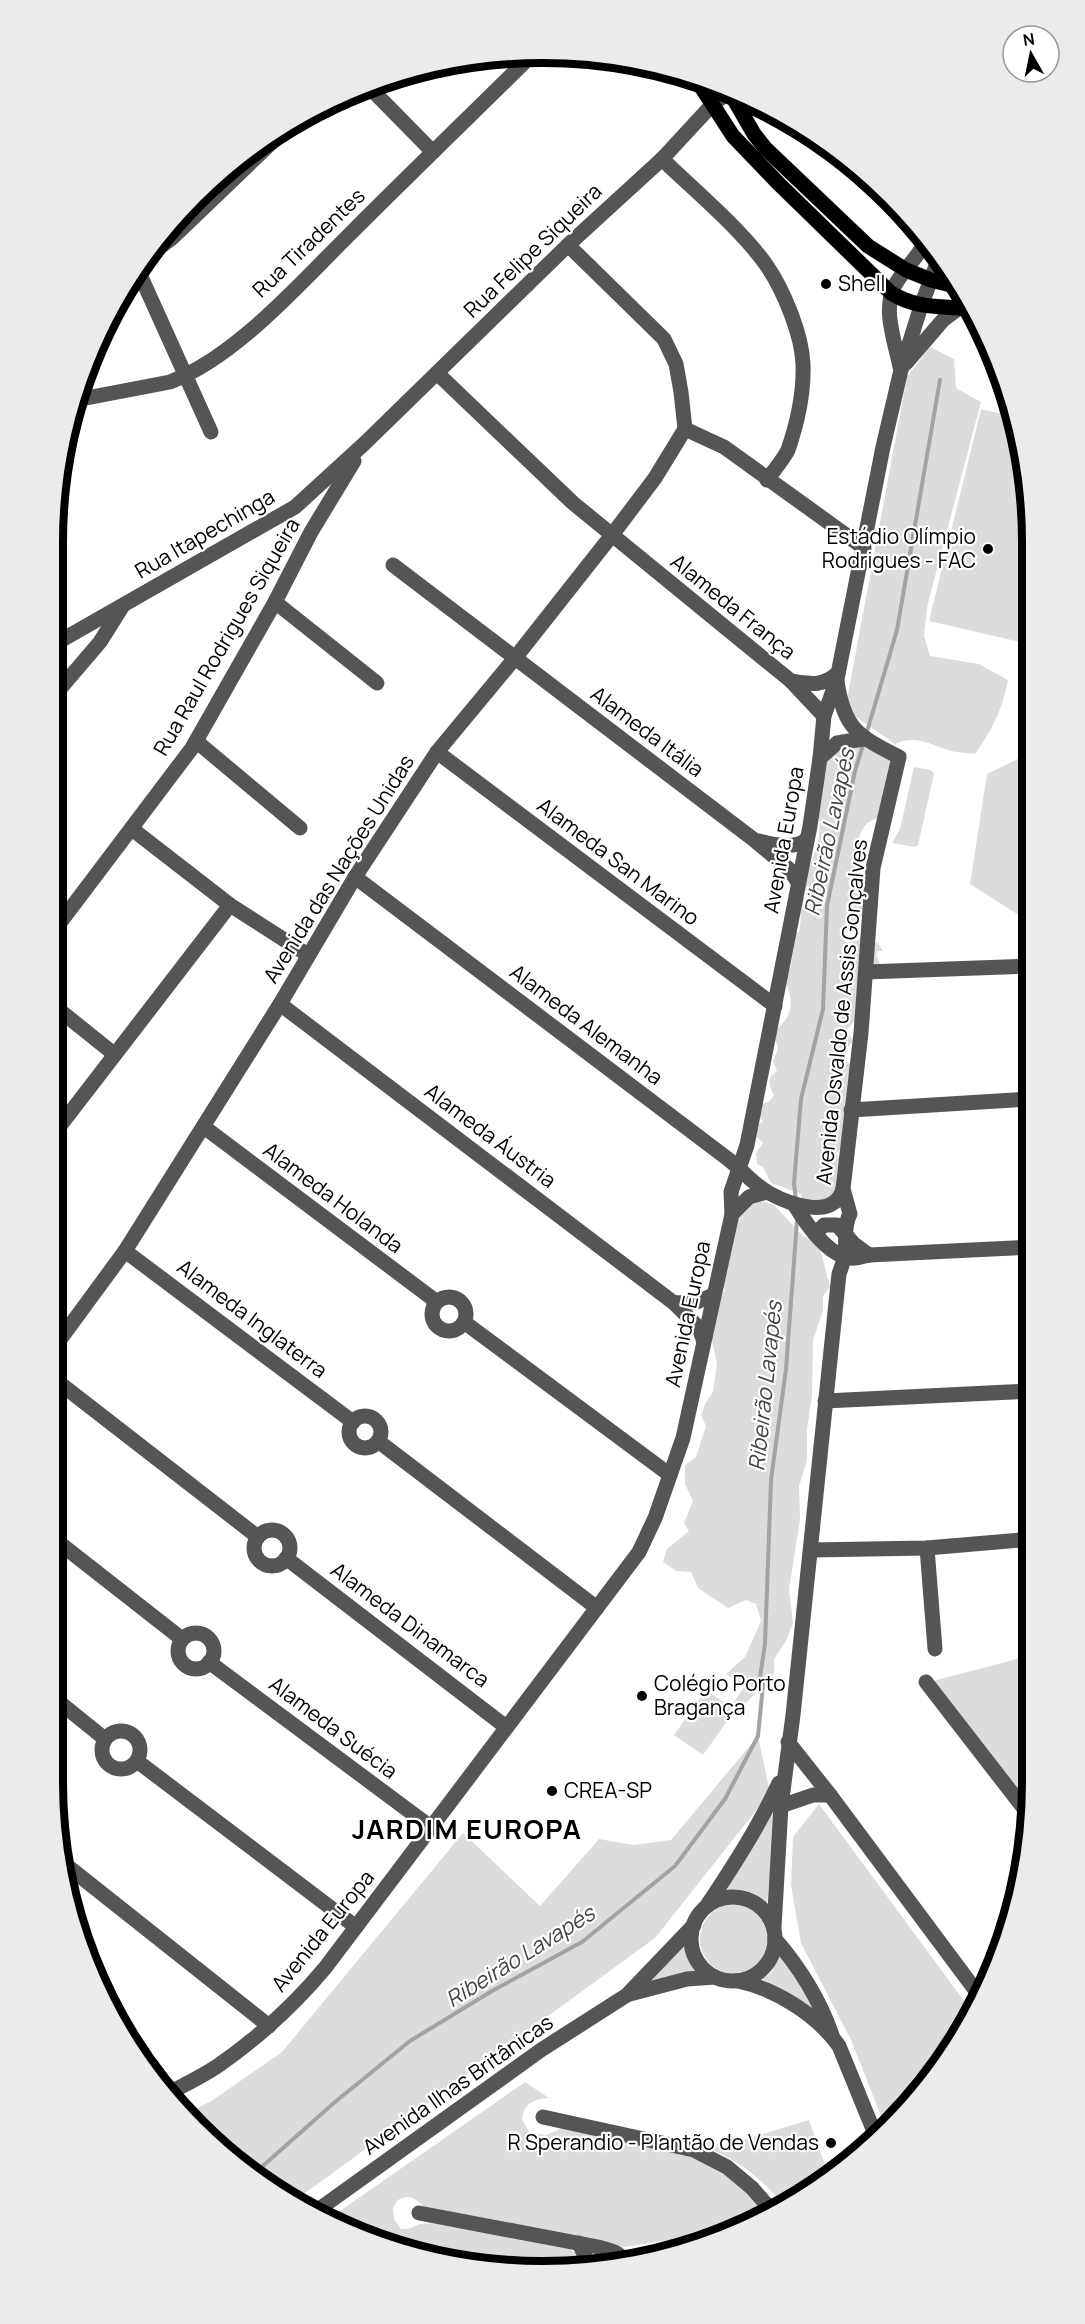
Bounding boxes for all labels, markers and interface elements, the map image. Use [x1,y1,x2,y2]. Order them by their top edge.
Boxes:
north arrow [1001,24,1061,84]
text: N [1021,27,1036,51]
street label: Rua Felipe Siqueira [457,177,607,323]
street label: Rua Tiradentes [246,181,371,303]
place label: Shell [838,269,886,297]
marker: Shell [819,277,833,291]
street label: Rua Itapechinga [130,482,279,584]
street label: Rua Raul Rodrigues Siqueira [147,513,306,760]
place label: Estádio Olímpio Rodrigues - FAC [822,522,976,574]
marker: Estádio Olímpio Rodrigues - FAC [981,542,995,556]
street label: Alameda França [665,547,802,665]
street label: Alameda Itália [585,680,710,783]
water label: Ribeirão Lavapés [797,744,862,918]
street label: Avenida das Nações Unidas [256,749,420,988]
street label: Avenida Europa [756,764,810,915]
street label: Alameda San Marino [532,791,705,931]
street label: Avenida Osvaldo de Assis Gonçalves [809,838,873,1186]
street label: Alameda Alemanha [505,958,669,1091]
street label: Alameda Áustria [419,1077,562,1194]
street label: Alameda Holanda [258,1135,409,1259]
street label: Avenida Europa [658,1238,716,1389]
street label: Alameda Inglaterra [172,1252,333,1384]
water label: Ribeirão Lavapés [741,1298,789,1472]
street label: Alameda Dinamarca [326,1555,495,1693]
place label: Colégio Porto Bragança [654,1669,786,1721]
street label: Alameda Suécia [264,1670,403,1785]
marker: Colégio Porto Bragança [635,1689,649,1703]
place label: CREA-SP [564,1776,652,1804]
marker: CREA-SP [545,1784,559,1798]
district label: JARDIM EUROPA [352,1810,582,1847]
street label: Avenida Europa [265,1864,380,1997]
water label: Ribeirão Lavapés [440,1897,601,2014]
street label: Avenida Ilhas Britânicas [357,2008,558,2161]
place label: R Sperandio - Plantão de Vendas [507,2128,819,2156]
marker: R Sperandio - Plantão de Vendas [824,2136,838,2150]

